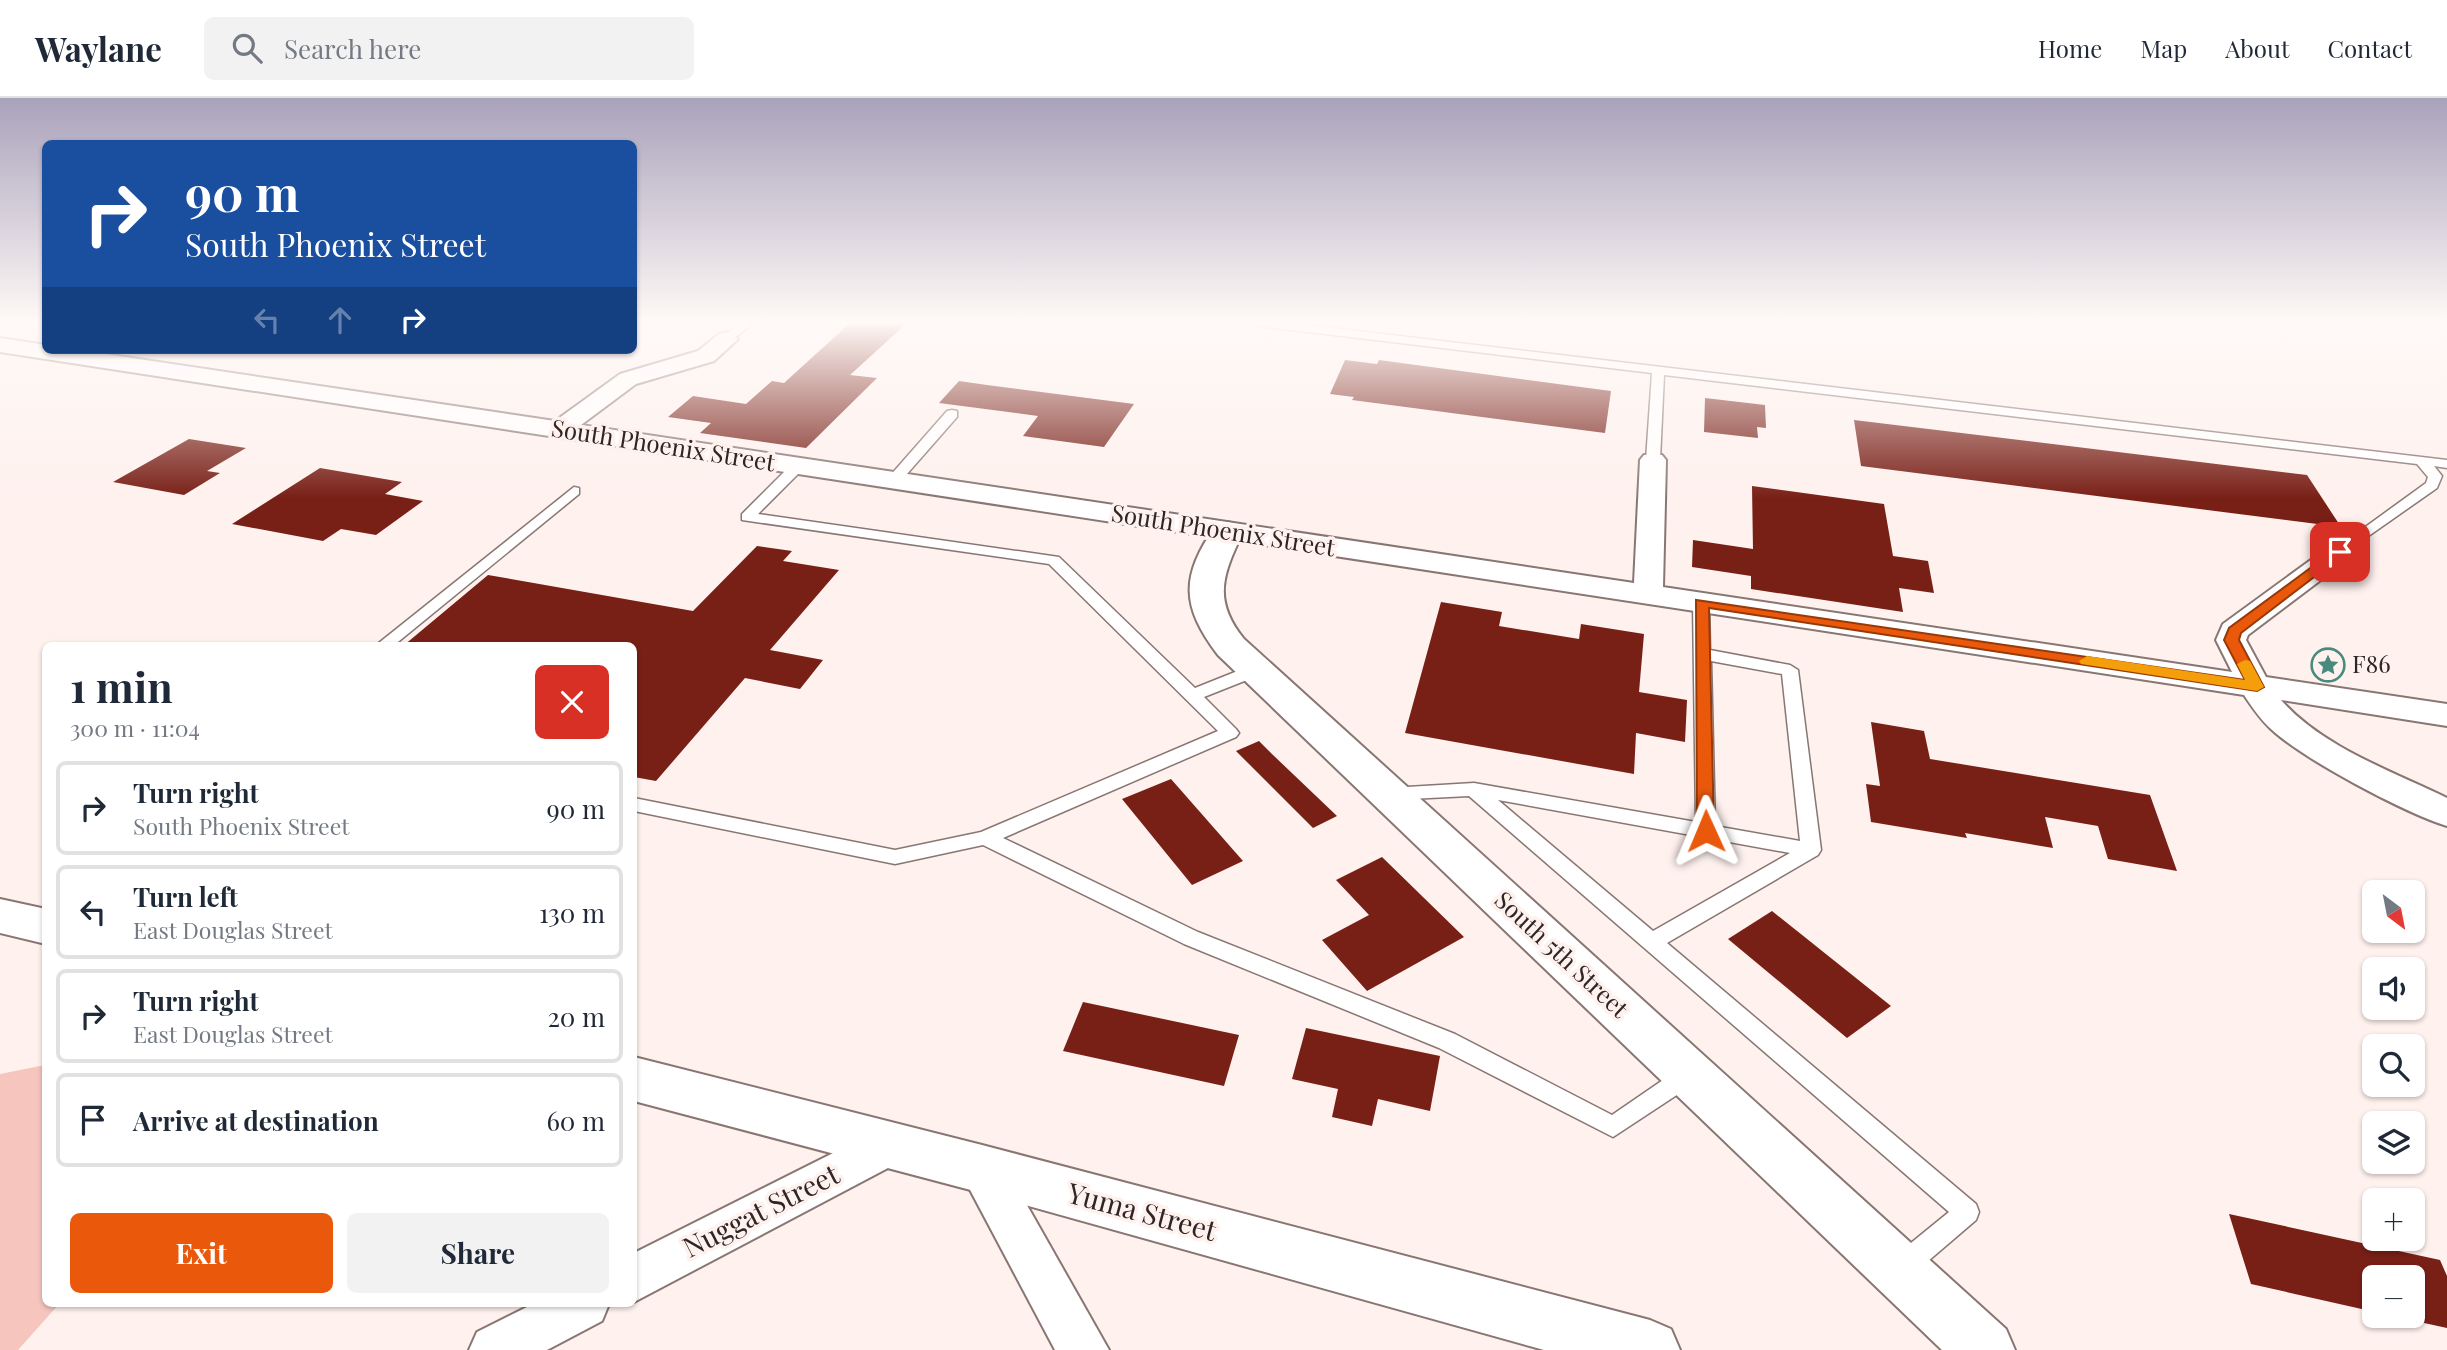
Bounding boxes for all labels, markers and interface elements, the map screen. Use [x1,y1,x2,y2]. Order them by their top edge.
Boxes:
search box [204,17,694,80]
text: Waylane [35,26,162,70]
icon: search [228,29,266,67]
text: Search here [284,31,421,66]
text: Home [2038,32,2102,64]
text: Map [2140,32,2187,64]
text: About [2225,32,2289,64]
text: Contact [2327,32,2412,64]
text: 90 m [185,159,299,224]
icon: right [70,168,161,259]
text: South Phoenix Street [185,222,486,265]
icon: left [248,301,286,339]
icon: ahead [321,301,359,339]
icon: right [394,301,432,339]
street label: South Phoenix Street [549,411,778,478]
street label: South Phoenix Street [1109,496,1338,563]
pin [2310,522,2370,582]
icon: arrive [2321,533,2359,571]
place icon: F86 [2309,646,2347,684]
place label: F86 [2352,647,2391,679]
text: 1 min [70,658,173,714]
button: close [535,665,609,739]
text: 300 m · 11:04 [70,712,200,743]
text: Turn right [133,775,259,810]
icon: right [74,789,112,827]
text: 90 m [547,791,605,826]
position arrow [1669,794,1743,868]
text: South Phoenix Street [133,810,349,841]
text: Turn left [133,879,238,914]
north arrow [2362,880,2426,943]
map controls [2362,880,2425,1328]
street label: South 5th Street [1489,883,1636,1024]
icon: left [74,893,112,931]
text: 130 m [539,895,605,930]
text: East Douglas Street [133,914,333,945]
button: sound [2362,957,2425,1020]
text: Turn right [133,983,259,1018]
icon: right [74,997,112,1035]
text: 20 m [547,999,605,1034]
text: East Douglas Street [133,1018,333,1049]
button: search [2362,1034,2425,1097]
icon: arrive [74,1101,112,1139]
text: Arrive at destination [133,1103,379,1138]
text: 60 m [546,1103,605,1138]
button: layers [2362,1111,2425,1174]
street label: Nuggat Street [676,1154,846,1265]
street label: Yuma Street [1063,1173,1222,1248]
button: + [2362,1188,2425,1251]
button: Exit [70,1213,333,1293]
button: Share [347,1213,609,1293]
button: − [2362,1265,2425,1328]

